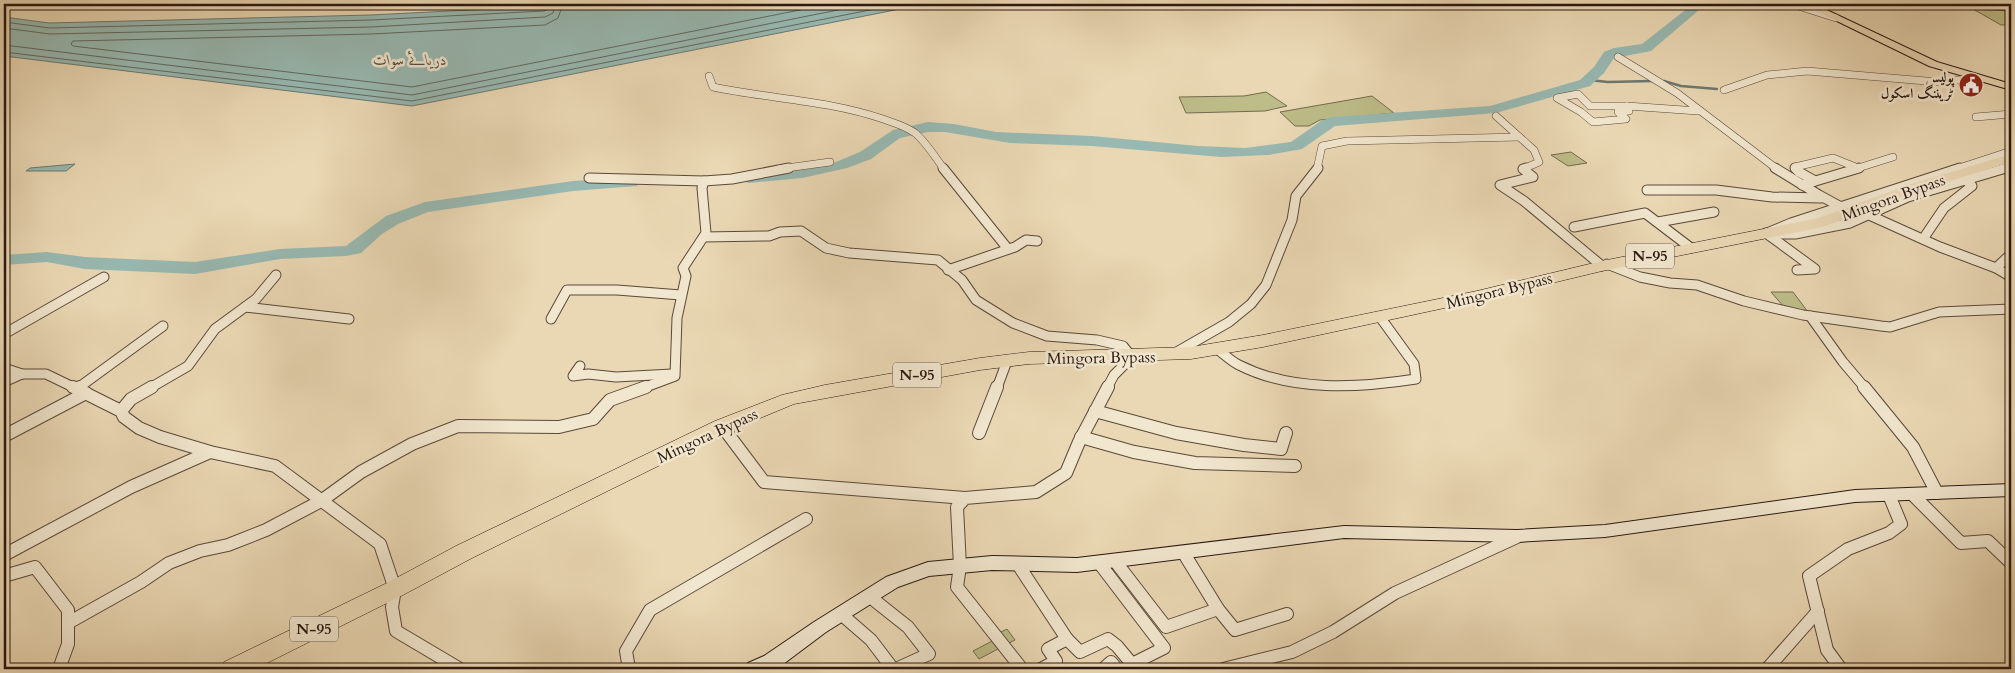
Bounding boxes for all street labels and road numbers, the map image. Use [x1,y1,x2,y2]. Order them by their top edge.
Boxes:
street label: Mingora Bypass [1838,169,1948,227]
road number: N-95 [1626,244,1674,268]
street label: Mingora Bypass [1444,267,1555,315]
street label: Mingora Bypass [1046,346,1156,370]
road number: N-95 [893,362,941,388]
street label: Mingora Bypass [653,403,761,469]
road number: N-95 [290,616,338,642]

